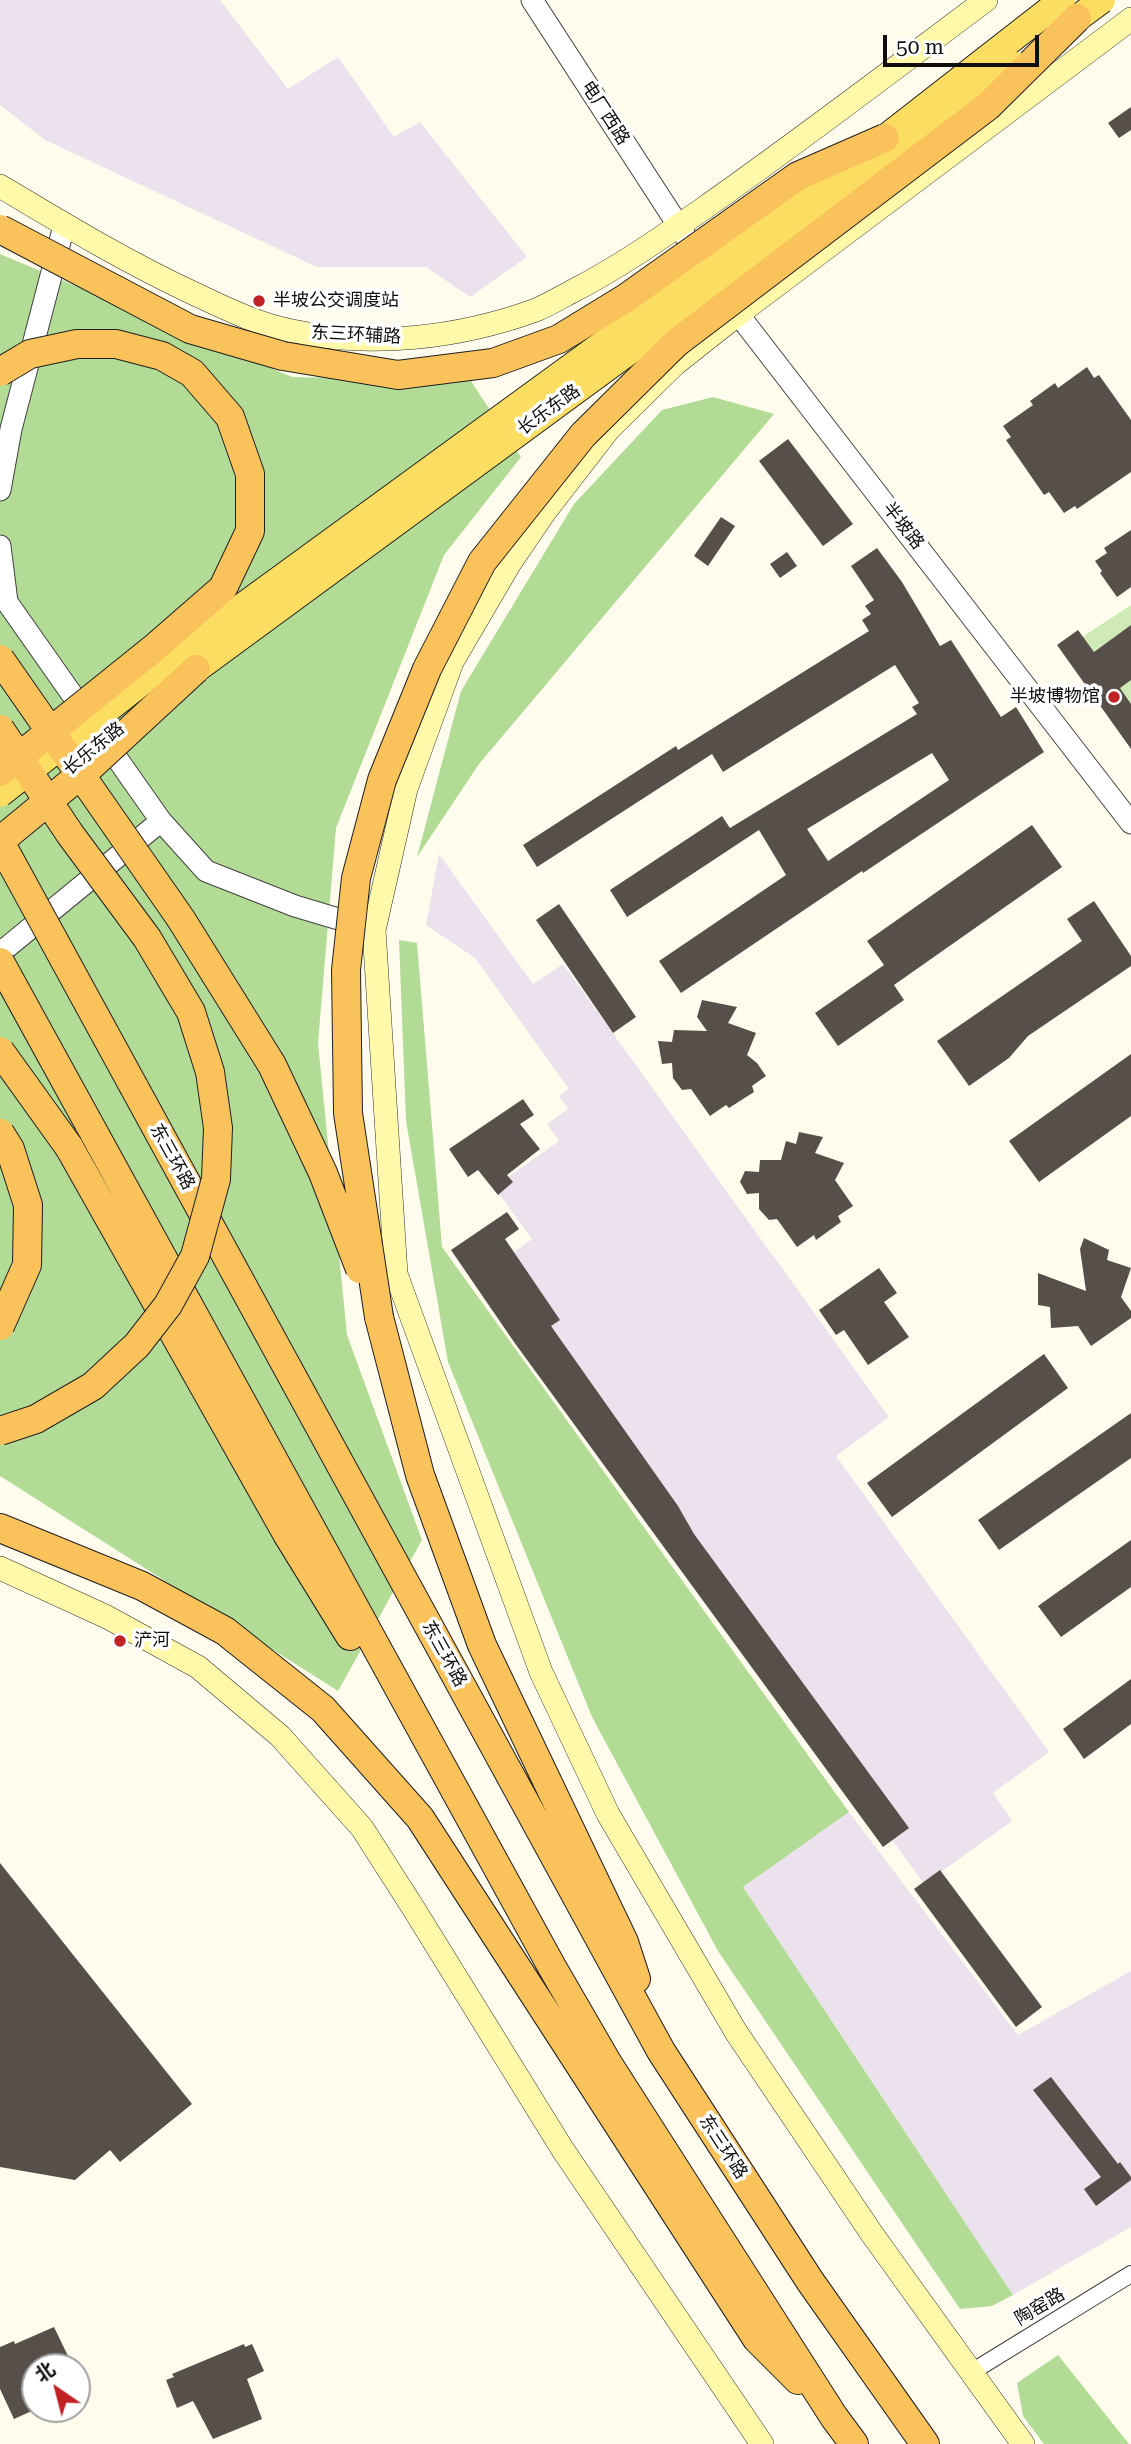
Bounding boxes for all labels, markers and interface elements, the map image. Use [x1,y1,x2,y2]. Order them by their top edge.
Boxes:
scale bar [886,21,1042,65]
text: 50 m [896,35,944,59]
street label: 电厂西路 [576,77,634,149]
place label: 半坡公交调度站 [273,290,399,312]
marker: 半坡公交调度站 [251,293,267,309]
street label: 东三环辅路 [310,322,402,348]
street label: 长乐东路 [514,380,584,440]
street label: 半坡路 [878,498,928,554]
place label: 半坡博物馆 [1010,686,1100,708]
marker: 半坡博物馆 [1106,689,1122,705]
street label: 长乐东路 [59,718,129,780]
street label: 东三环路 [145,1120,199,1194]
street label: 东三环路 [417,1617,471,1691]
place label: 浐河 [134,1630,170,1652]
marker: 浐河 [112,1633,128,1649]
street label: 东三环路 [694,2111,752,2183]
street label: 陶窑路 [1011,2284,1069,2330]
north arrow [21,2353,91,2423]
text: 北 [30,2357,59,2387]

